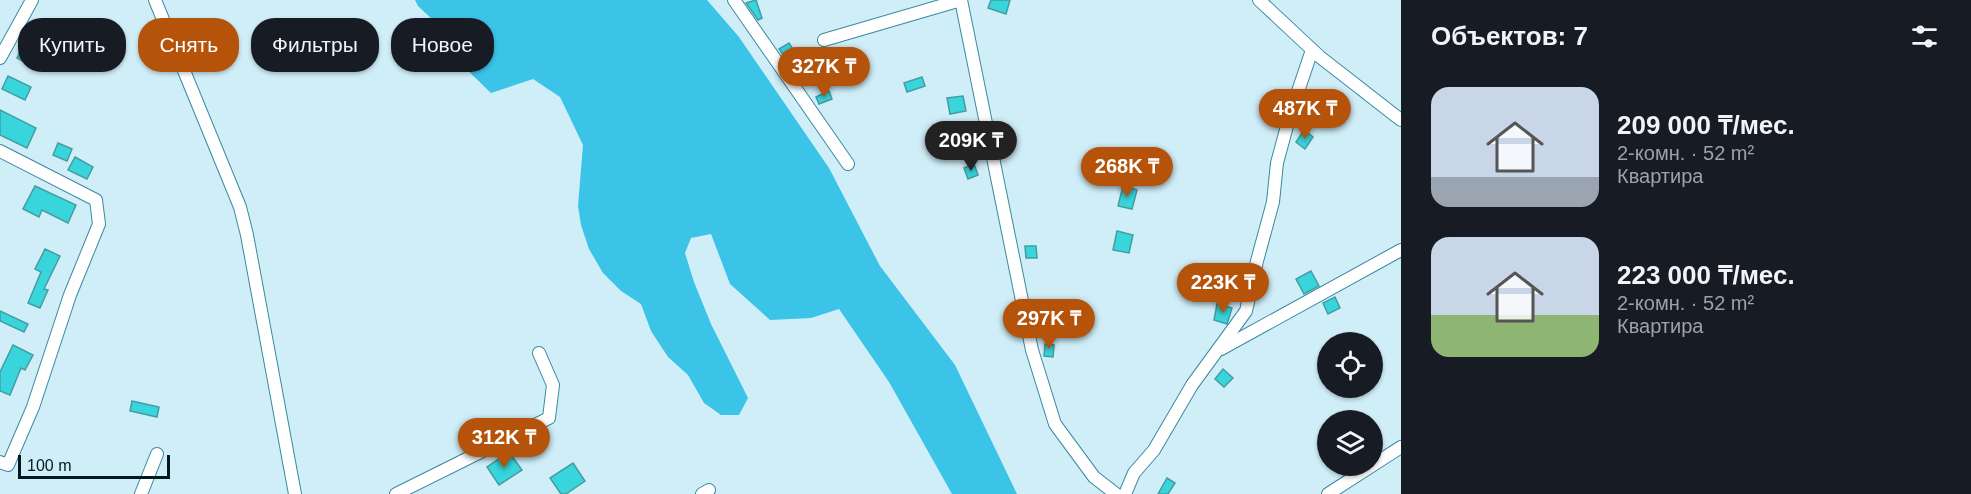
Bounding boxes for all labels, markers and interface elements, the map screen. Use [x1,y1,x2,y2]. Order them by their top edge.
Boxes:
chip: Купить [18,18,126,72]
chip: Снять [138,18,239,72]
chip: Фильтры [251,18,379,72]
chip: Новое [391,18,494,72]
icon: filters [1908,20,1941,53]
text: Объектов: 7 [1431,21,1588,51]
pin: 327K ₸ [775,47,873,98]
text: 327K ₸ [792,55,856,77]
pin: 487K ₸ [1256,89,1354,140]
text: 487K ₸ [1273,97,1337,119]
text: 209 000 ₸/мес. [1617,110,1795,140]
icon: home [1479,111,1551,183]
pin: 209K ₸ [922,121,1020,172]
text: 209K ₸ [939,129,1003,151]
text: 2-комн. · 52 m² [1617,142,1754,164]
pin: 268K ₸ [1078,147,1176,198]
text: 268K ₸ [1095,155,1159,177]
text: Квартира [1617,165,1703,187]
text: 223 000 ₸/мес. [1617,260,1795,290]
icon: home [1479,261,1551,333]
pin: 223K ₸ [1174,263,1272,314]
text: 223K ₸ [1191,271,1255,293]
text: 2-комн. · 52 m² [1617,292,1754,314]
pin: 297K ₸ [1000,299,1098,350]
text: 297K ₸ [1017,307,1081,329]
text: Квартира [1617,315,1703,337]
map controls [1317,332,1383,476]
button: locate [1317,332,1383,398]
button: layers [1317,410,1383,476]
pin: 312K ₸ [455,418,553,469]
text: 312K ₸ [472,426,536,448]
scale bar [18,452,170,480]
text: 100 m [27,457,71,474]

